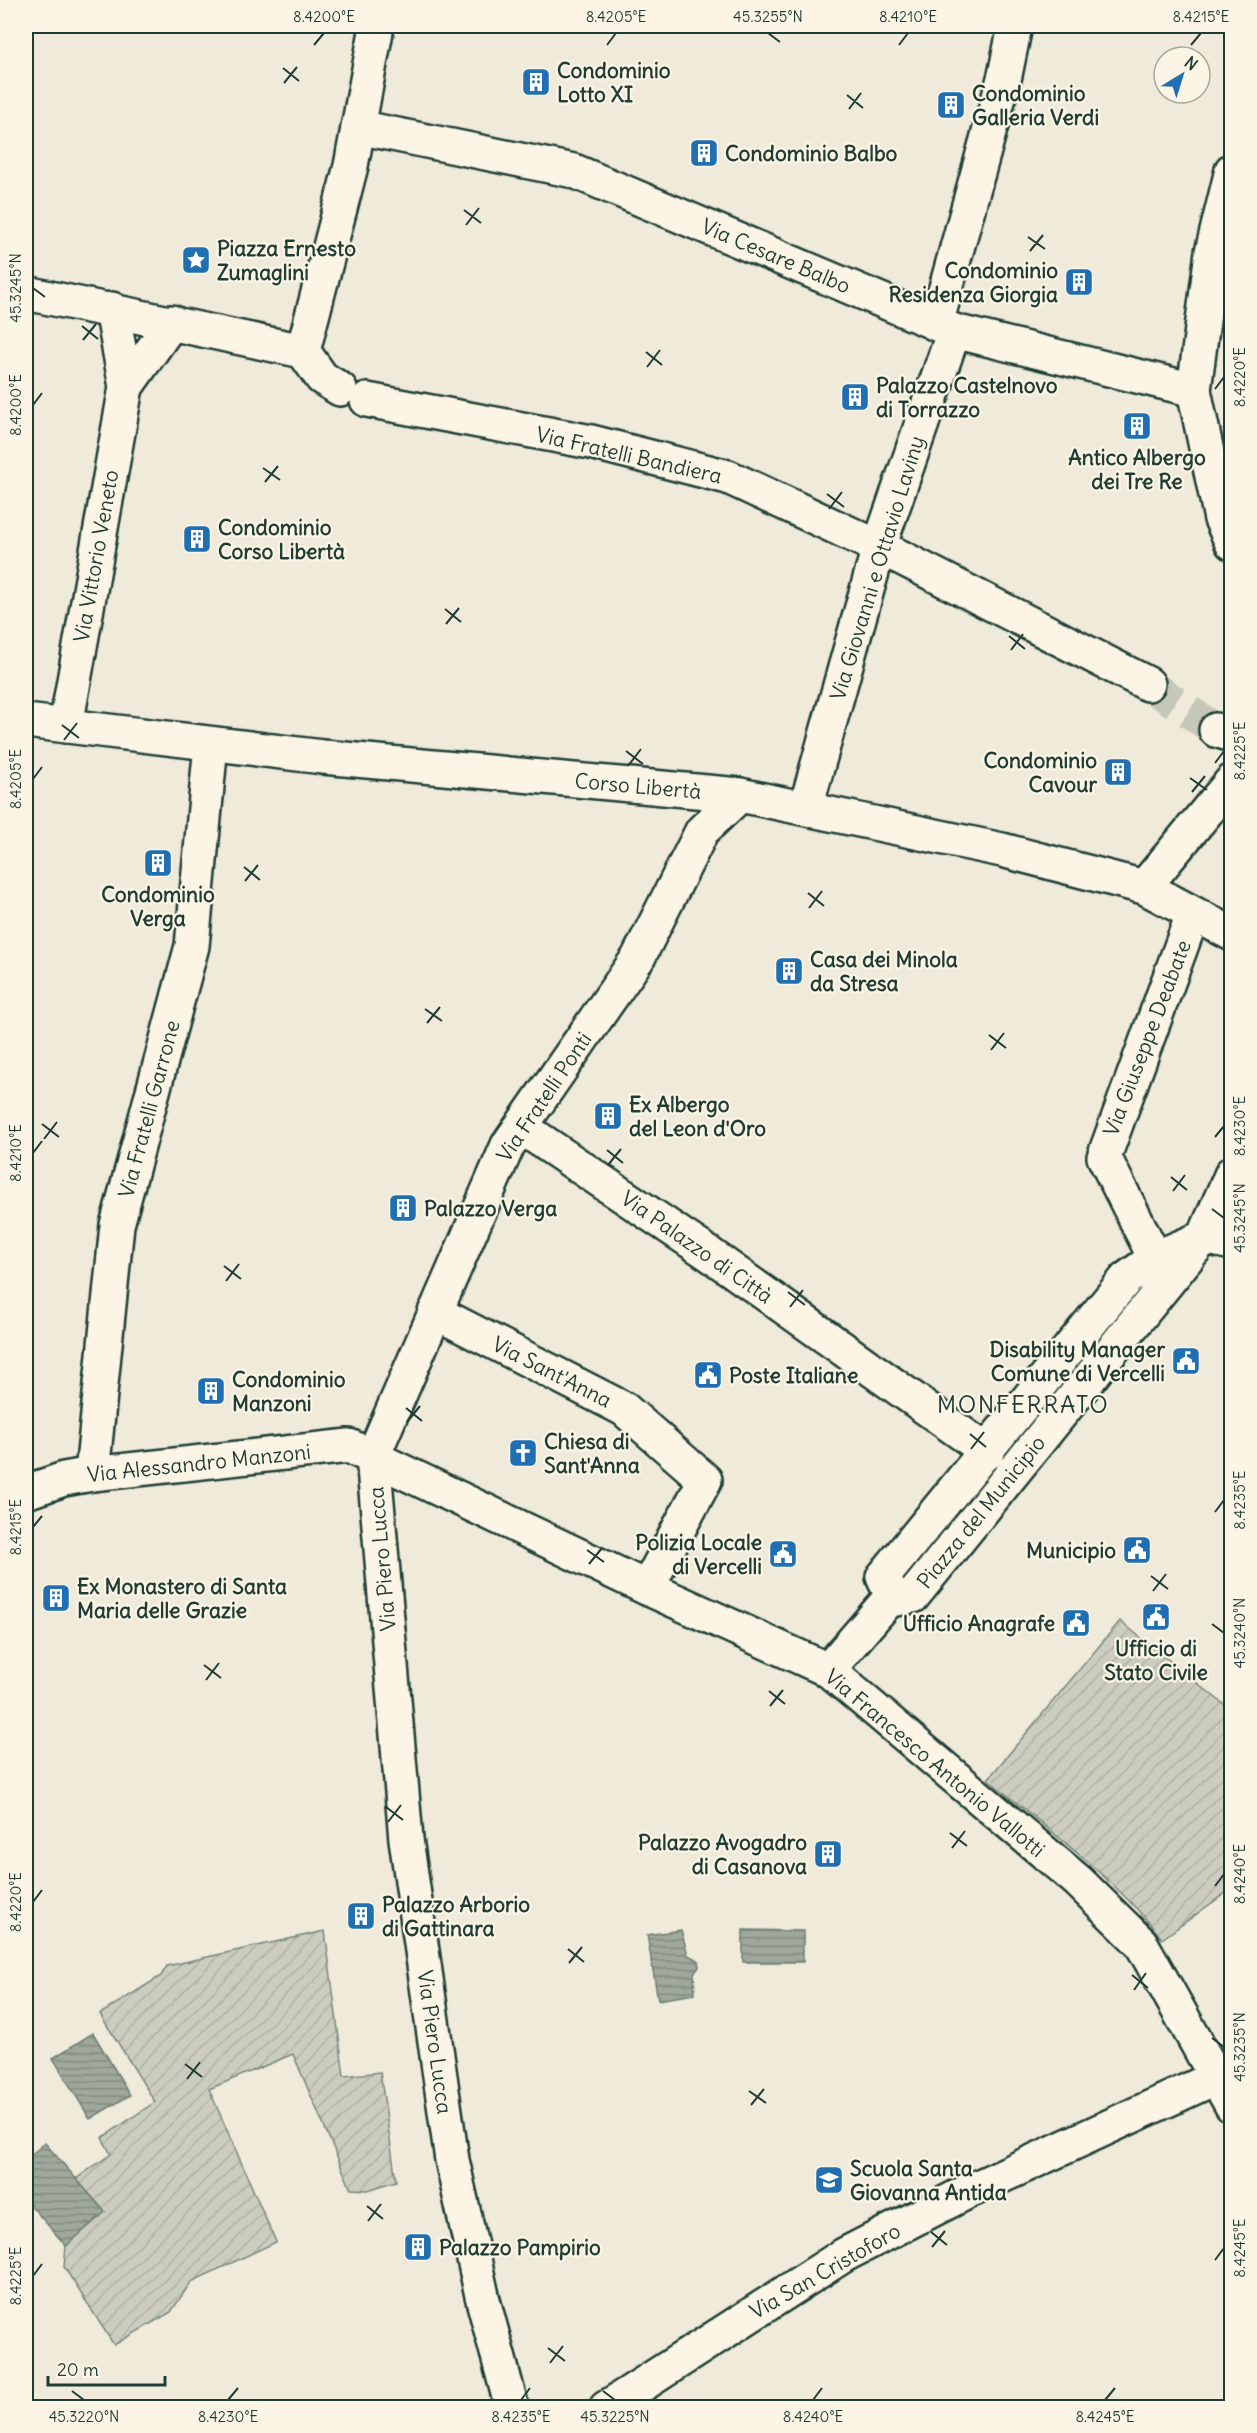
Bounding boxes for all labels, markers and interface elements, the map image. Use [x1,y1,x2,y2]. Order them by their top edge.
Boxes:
text: 8.4200°E [293,7,355,26]
text: 8.4205°E [586,7,647,26]
text: 45.3255°N [733,7,803,26]
text: 8.4210°E [879,7,937,26]
text: 8.4215°E [1173,7,1230,26]
north arrow [1152,45,1212,105]
text: N [1181,52,1202,74]
place label: Condominio Lotto XI [557,57,671,108]
building icon: Condominio Lotto XI [520,66,552,98]
place label: Condominio Galleria Verdi [972,80,1099,131]
building icon: Condominio Galleria Verdi [935,89,967,121]
building icon: Condominio Balbo [688,137,720,169]
place label: Condominio Balbo [725,140,898,167]
street label: Via Cesare Balbo [698,212,854,300]
place label: Piazza Ernesto Zumaglini [217,235,356,286]
place icon: Piazza Ernesto Zumaglini [180,244,212,276]
text: 45.3245°N [6,253,25,323]
place label: Condominio Residenza Giorgia [888,257,1058,308]
building icon: Condominio Residenza Giorgia [1063,266,1095,298]
text: 8.4220°E [1230,347,1249,407]
place label: Palazzo Castelnovo di Torrazzo [876,372,1058,423]
text: 8.4200°E [6,374,25,436]
building icon: Palazzo Castelnovo di Torrazzo [839,381,871,413]
building icon: Antico Albergo dei Tre Re [1121,410,1153,442]
street label: Via Fratelli Bandiera [533,420,725,490]
street label: Via Giovanni e Ottavio Laviny [824,433,930,703]
place label: Antico Albergo dei Tre Re [1068,444,1206,495]
street label: Via Vittorio Veneto [68,468,124,644]
place label: Condominio Corso Libertà [218,514,345,565]
building icon: Condominio Corso Libertà [181,523,213,555]
text: 8.4225°E [1230,721,1249,781]
place label: Condominio Cavour [983,747,1097,798]
text: 8.4205°E [6,748,25,809]
building icon: Condominio Cavour [1102,756,1134,788]
street label: Corso Libertà [574,767,702,805]
building icon: Condominio Verga [142,847,174,879]
place label: Condominio Verga [101,881,215,932]
street label: Via Giuseppe Deabate [1097,936,1197,1140]
place label: Casa dei Minola da Stresa [810,946,958,997]
building icon: Casa dei Minola da Stresa [773,955,805,987]
street label: Via Fratelli Garrone [112,1017,186,1201]
street label: Via Fratelli Ponti [491,1027,597,1167]
place label: Ex Albergo del Leon d'Oro [629,1091,766,1142]
text: 8.4230°E [1230,1096,1249,1156]
building icon: Ex Albergo del Leon d'Oro [592,1100,624,1132]
text: 8.4210°E [6,1124,25,1182]
text: 45.3245°N [1230,1183,1249,1253]
street label: Via Palazzo di Città [616,1185,778,1309]
building icon: Palazzo Verga [387,1192,419,1224]
place label: Palazzo Verga [424,1195,557,1222]
street label: Via Sant'Anna [488,1330,616,1414]
place label: Disability Manager Comune di Vercelli [990,1336,1165,1387]
public building icon: Disability Manager Comune di Vercelli [1170,1345,1202,1377]
public building icon: Poste Italiane [692,1359,724,1391]
place label: Poste Italiane [729,1362,858,1389]
place label: Condominio Manzoni [232,1366,346,1417]
building icon: Condominio Manzoni [195,1375,227,1407]
district label: MONFERRATO [937,1389,1109,1419]
place label: Chiesa di Sant'Anna [544,1428,640,1479]
street label: Piazza del Municipio [911,1430,1051,1594]
church icon: Chiesa di Sant'Anna [507,1437,539,1469]
street label: Via Alessandro Manzoni [86,1438,312,1488]
text: 8.4235°E [1230,1470,1249,1530]
street label: Via Piero Lucca [362,1486,402,1632]
text: 8.4215°E [6,1498,25,1555]
place label: Polizia Locale di Vercelli [635,1529,762,1580]
public building icon: Municipio [1121,1534,1153,1566]
place label: Municipio [1026,1537,1116,1564]
public building icon: Polizia Locale di Vercelli [767,1538,799,1570]
place label: Ex Monastero di Santa Maria delle Grazie [77,1573,287,1624]
building icon: Ex Monastero di Santa Maria delle Grazie [40,1582,72,1614]
text: 45.3240°N [1230,1598,1249,1668]
public building icon: Ufficio di Stato Civile [1140,1601,1172,1633]
public building icon: Ufficio Anagrafe [1060,1607,1092,1639]
place label: Ufficio Anagrafe [903,1610,1055,1637]
place label: Ufficio di Stato Civile [1104,1635,1208,1686]
street label: Via Francesco Antonio Vallotti [819,1663,1051,1863]
place label: Palazzo Avogadro di Casanova [638,1829,807,1880]
building icon: Palazzo Avogadro di Casanova [812,1838,844,1870]
text: 8.4240°E [1230,1844,1249,1904]
text: 8.4220°E [6,1872,25,1932]
place label: Palazzo Arborio di Gattinara [382,1891,530,1942]
building icon: Palazzo Arborio di Gattinara [345,1900,377,1932]
street label: Via Piero Lucca [412,1968,458,2116]
text: 45.3235°N [1230,2012,1249,2082]
place label: Scuola Santa Giovanna Antida [850,2155,1007,2206]
school or university icon: Scuola Santa Giovanna Antida [813,2164,845,2196]
street label: Via San Cristoforo [745,2217,905,2325]
text: 8.4245°E [1230,2218,1249,2278]
building icon: Palazzo Pampirio [402,2231,434,2263]
place label: Palazzo Pampirio [439,2234,601,2261]
text: 8.4225°E [6,2246,25,2306]
scale bar [48,2349,165,2387]
text: 20 m [57,2358,99,2381]
text: 45.3220°N [49,2407,119,2426]
text: 8.4230°E [198,2407,258,2426]
text: 8.4235°E [491,2407,551,2426]
text: 45.3225°N [580,2407,650,2426]
text: 8.4240°E [783,2407,843,2426]
text: 8.4245°E [1075,2407,1135,2426]

